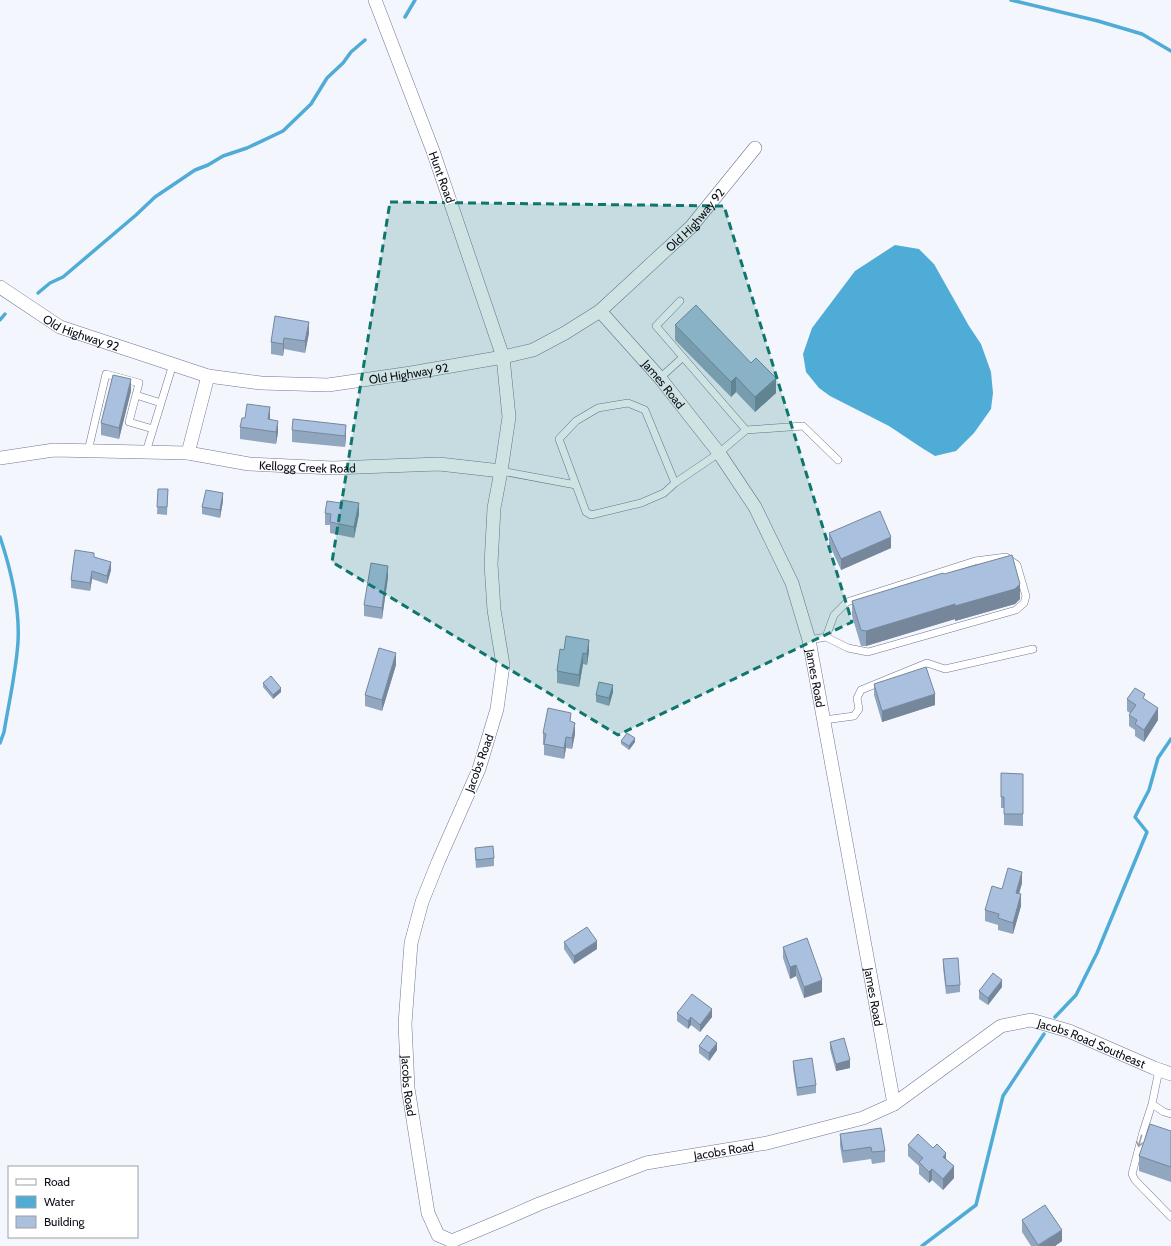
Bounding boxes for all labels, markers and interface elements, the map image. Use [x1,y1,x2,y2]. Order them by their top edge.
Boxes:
street label: Hunt Road [426,149,458,205]
street label: Old Highway 92 [662,185,727,254]
street label: Old Highway 92 [40,311,121,354]
street label: James Road [639,355,689,411]
street label: Old Highway 92 [368,359,450,387]
street label: Kellogg Creek Road [259,457,356,476]
street label: James Road [803,647,829,709]
street label: Jacobs Road [461,732,496,795]
street label: James Road [861,965,887,1027]
street label: Jacobs Road Southeast [1035,1015,1148,1071]
street label: Jacobs Road [399,1054,420,1117]
one-way arrow [1136,1134,1144,1147]
street label: Jacobs Road [691,1138,755,1163]
legend [8,1166,138,1238]
text: Road [44,1174,70,1189]
text: Water [44,1194,75,1209]
text: Building [44,1214,86,1229]

